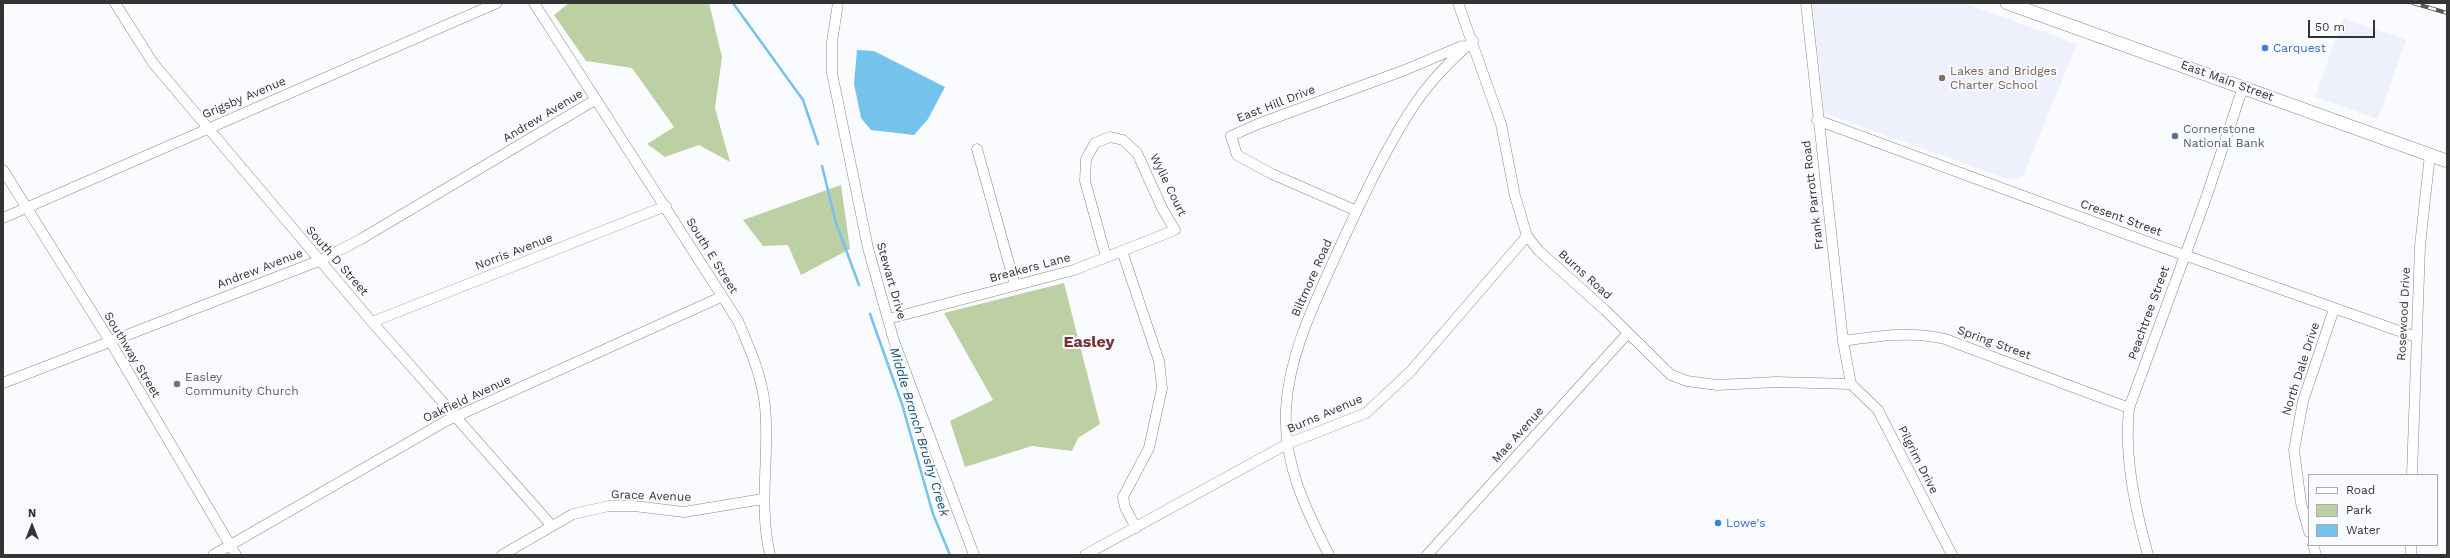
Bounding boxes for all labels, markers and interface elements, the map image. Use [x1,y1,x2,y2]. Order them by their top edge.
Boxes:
scale bar [2310,12,2377,38]
text: 50 m [2315,20,2345,34]
place label: Carquest [2273,41,2326,55]
marker: Carquest [2260,43,2270,53]
street label: East Main Street [2179,58,2275,104]
place label: Lakes and Bridges Charter School [1950,64,2057,92]
marker: Lakes and Bridges Charter School [1937,73,1947,83]
street label: Grigsby Avenue [200,74,288,122]
street label: East Hill Drive [1235,82,1317,126]
street label: Andrew Avenue [500,86,586,146]
place label: Cornerstone National Bank [2183,122,2265,150]
marker: Cornerstone National Bank [2170,131,2180,141]
street label: Frank Parrott Road [1799,139,1827,251]
street label: Wylie Court [1147,151,1189,219]
street label: Cresent Street [2078,197,2164,239]
street label: South E Street [683,215,741,297]
street label: South D Street [303,223,371,299]
street label: Norris Avenue [473,231,555,273]
street label: Biltmore Road [1289,237,1335,319]
street label: Stewart Drive [873,241,909,321]
street label: Andrew Avenue [215,246,305,292]
street label: Burns Road [1555,247,1615,303]
street label: Breakers Lane [988,250,1072,286]
street label: Peachtree Street [2125,264,2173,362]
street label: Rosewood Drive [2394,267,2414,361]
street label: Southway Street [101,310,163,400]
street label: North Dale Drive [2279,321,2323,417]
street label: Spring Street [1955,323,2033,363]
district label: Easley [1063,332,1115,352]
water label: Middle Branch Brushy Creek [886,346,952,518]
place label: Easley Community Church [185,370,299,398]
street label: Oakfield Avenue [421,372,513,426]
marker: Easley Community Church [172,379,182,389]
street label: Burns Avenue [1285,392,1365,436]
street label: Mae Avenue [1489,404,1547,466]
street label: Pilgrim Drive [1895,424,1941,496]
legend [2308,474,2438,546]
text: Road [2346,483,2375,497]
street label: Grace Avenue [611,487,691,505]
text: Park [2346,503,2372,517]
north arrow [12,506,52,546]
text: N [28,507,36,520]
place label: Lowe's [1726,516,1766,530]
marker: Lowe's [1713,518,1723,528]
text: Water [2346,523,2380,537]

